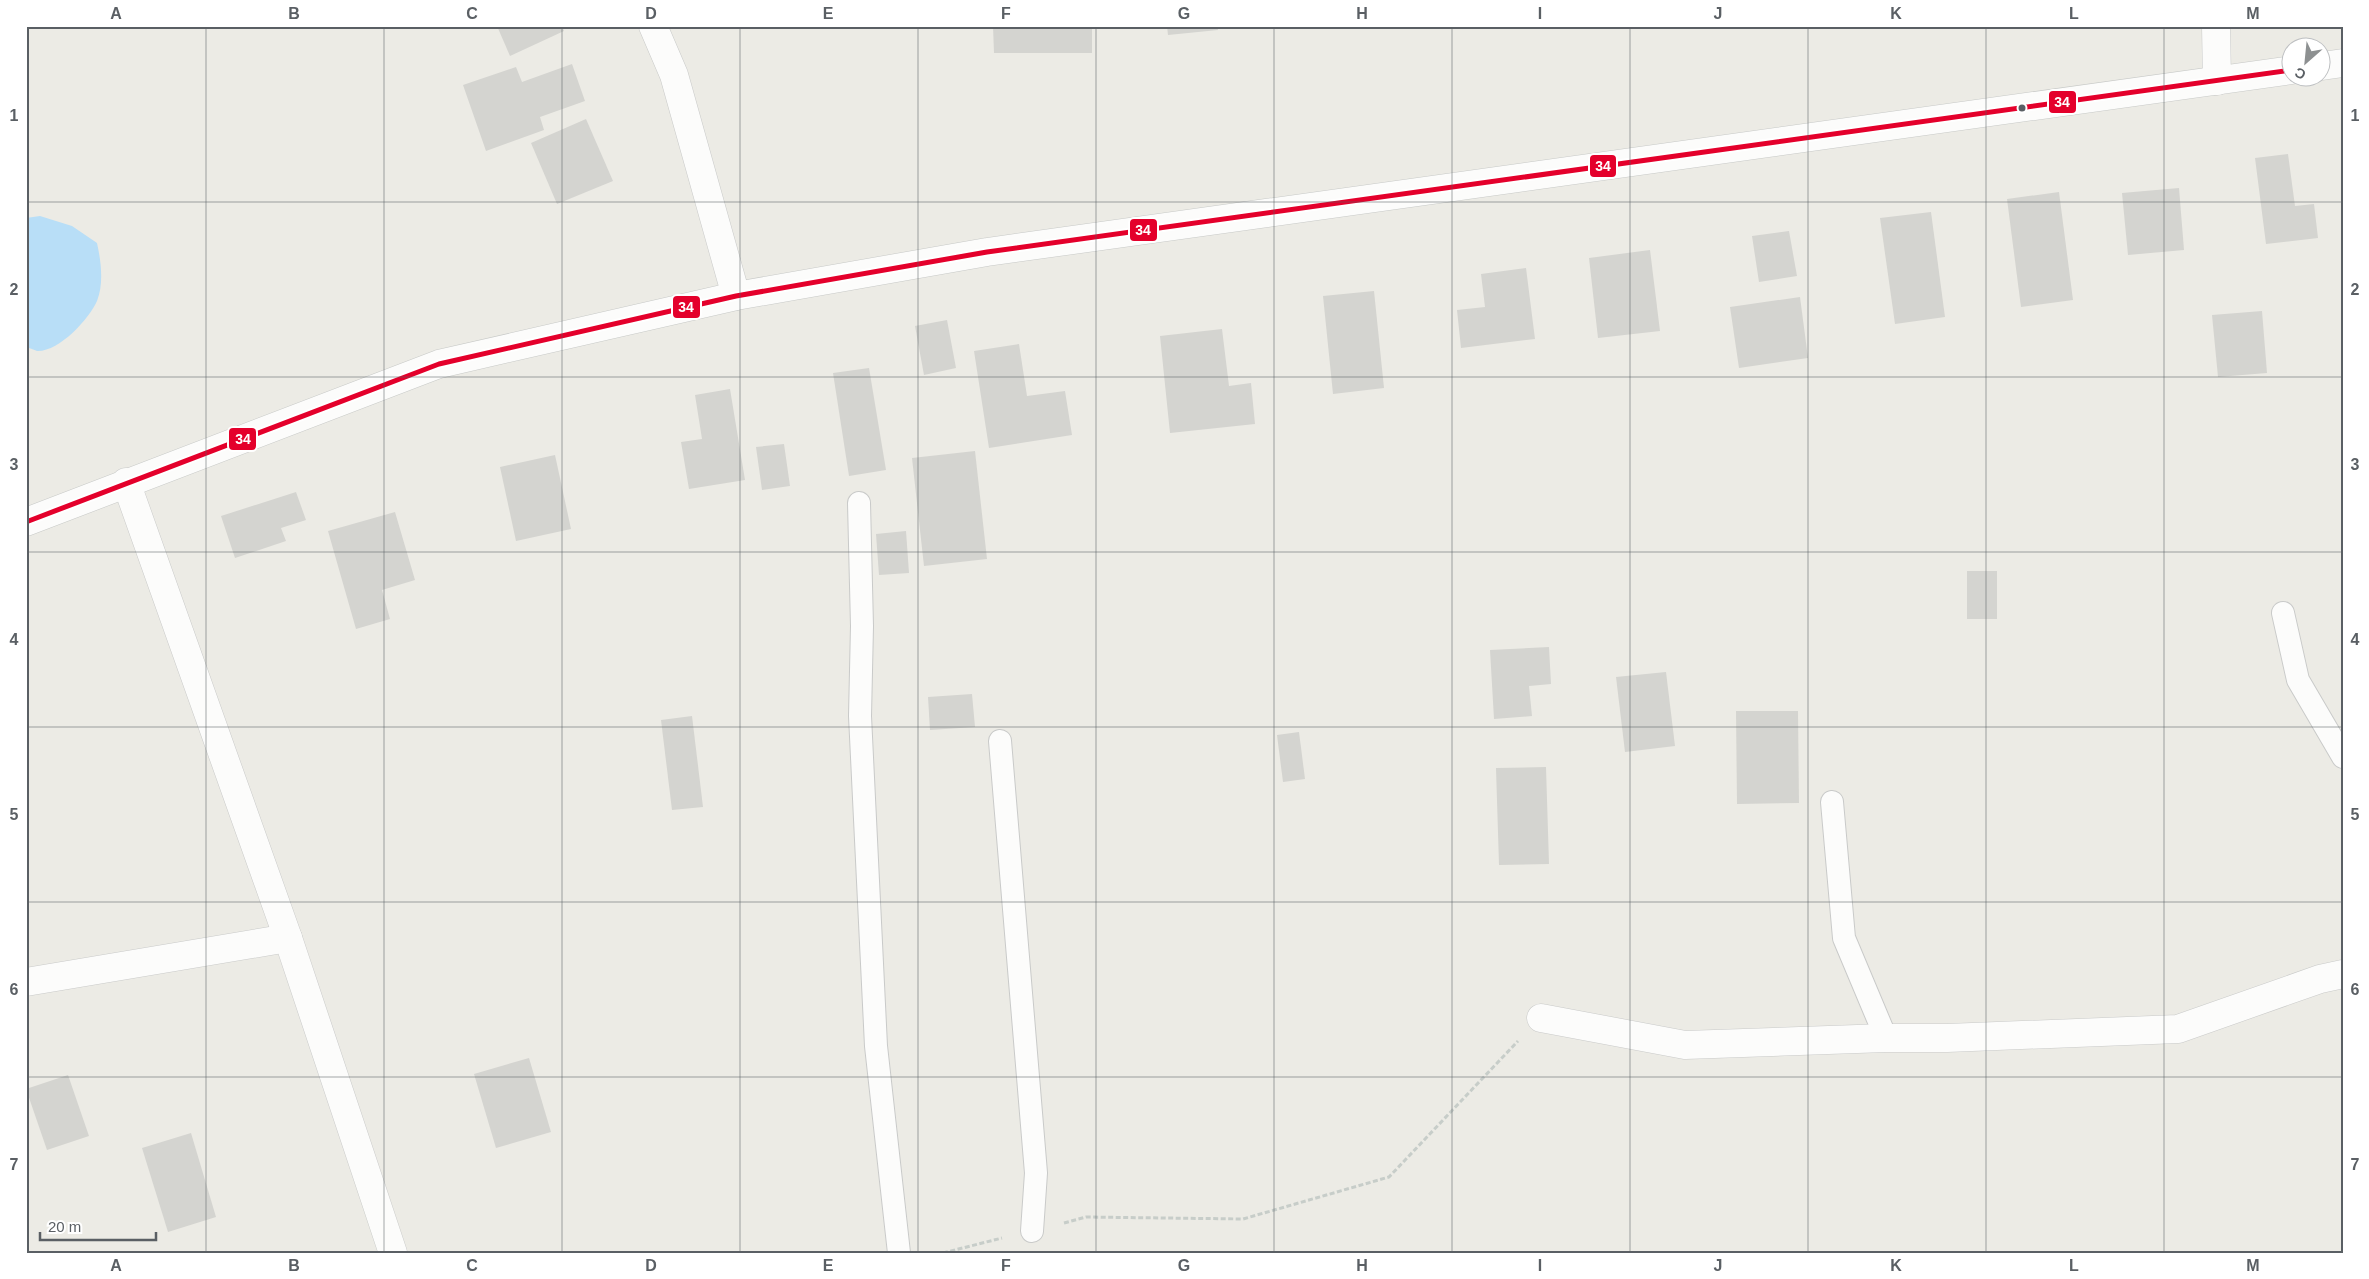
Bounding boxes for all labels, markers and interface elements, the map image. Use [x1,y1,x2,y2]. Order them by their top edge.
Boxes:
text: A [110,5,122,22]
text: B [288,5,300,22]
text: C [466,5,478,22]
text: D [645,5,657,22]
text: E [823,5,834,22]
text: F [1001,5,1011,22]
text: G [1178,5,1190,22]
text: H [1356,5,1368,22]
text: I [1538,5,1542,22]
text: J [1714,5,1722,22]
text: K [1890,5,1902,22]
text: L [2069,5,2079,22]
text: M [2246,5,2260,22]
north arrow [2282,38,2332,88]
text: С [2292,64,2308,83]
line badge: 34 [2048,90,2077,114]
text: 34 [2054,94,2070,110]
unlabelled marker [2017,103,2027,113]
text: 1 [10,107,19,124]
text: 1 [2351,107,2360,124]
line badge: 34 [1589,154,1617,178]
text: 34 [1595,158,1611,174]
line badge: 34 [1129,218,1158,242]
text: 34 [1135,222,1151,238]
text: 2 [10,281,19,298]
text: 2 [2351,281,2360,298]
line badge: 34 [672,295,701,319]
text: 34 [678,299,694,315]
line badge: 34 [228,427,257,451]
text: 34 [235,431,251,447]
text: 3 [10,456,19,473]
text: 3 [2351,456,2360,473]
text: 4 [10,631,19,648]
text: 4 [2351,631,2360,648]
text: 5 [10,806,19,823]
text: 5 [2351,806,2360,823]
text: 6 [10,981,19,998]
text: 6 [2351,981,2360,998]
text: 7 [10,1156,19,1173]
text: 7 [2351,1156,2360,1173]
scale bar [40,1209,156,1241]
text: 20 m [48,1218,81,1235]
text: A [110,1257,122,1274]
text: B [288,1257,300,1274]
text: C [466,1257,478,1274]
text: D [645,1257,657,1274]
text: E [823,1257,834,1274]
text: F [1001,1257,1011,1274]
text: G [1178,1257,1190,1274]
text: H [1356,1257,1368,1274]
text: I [1538,1257,1542,1274]
text: J [1714,1257,1722,1274]
text: K [1890,1257,1902,1274]
text: L [2069,1257,2079,1274]
text: M [2246,1257,2260,1274]

